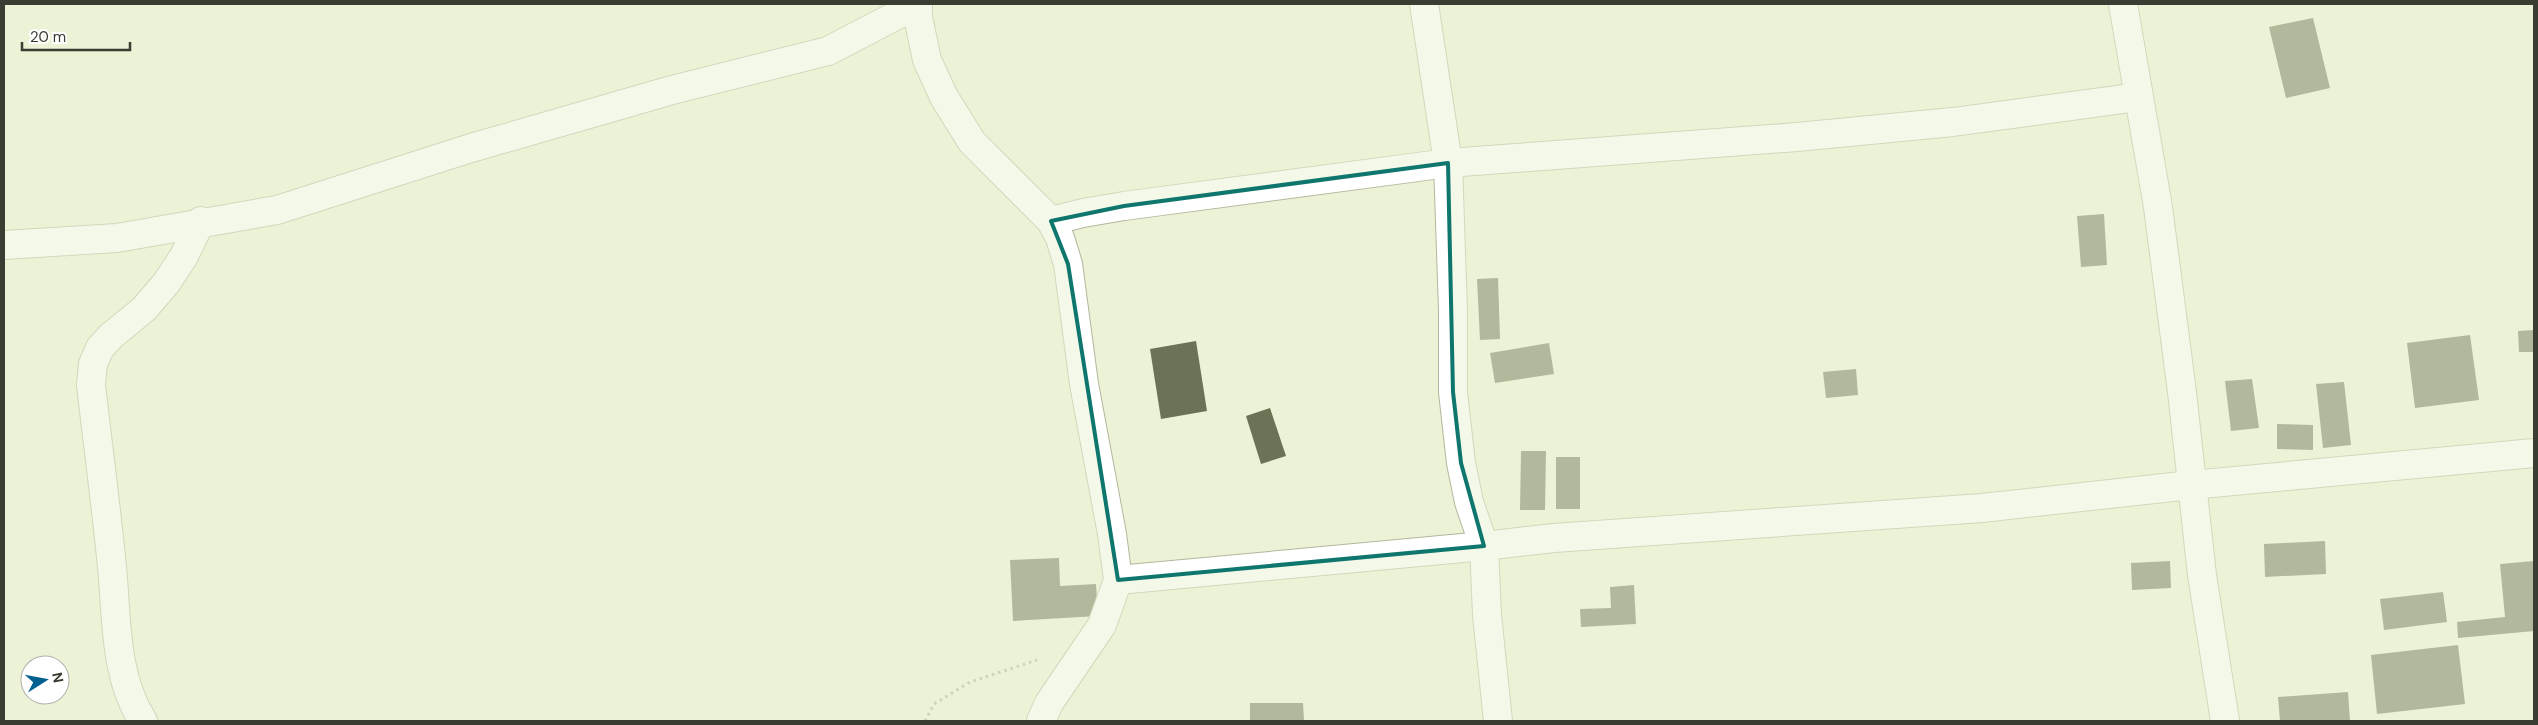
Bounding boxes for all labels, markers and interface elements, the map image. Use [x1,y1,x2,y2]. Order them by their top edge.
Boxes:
scale bar [22,20,130,52]
text: 20 m [30,27,66,47]
north arrow [20,655,70,705]
text: N [48,671,68,684]

